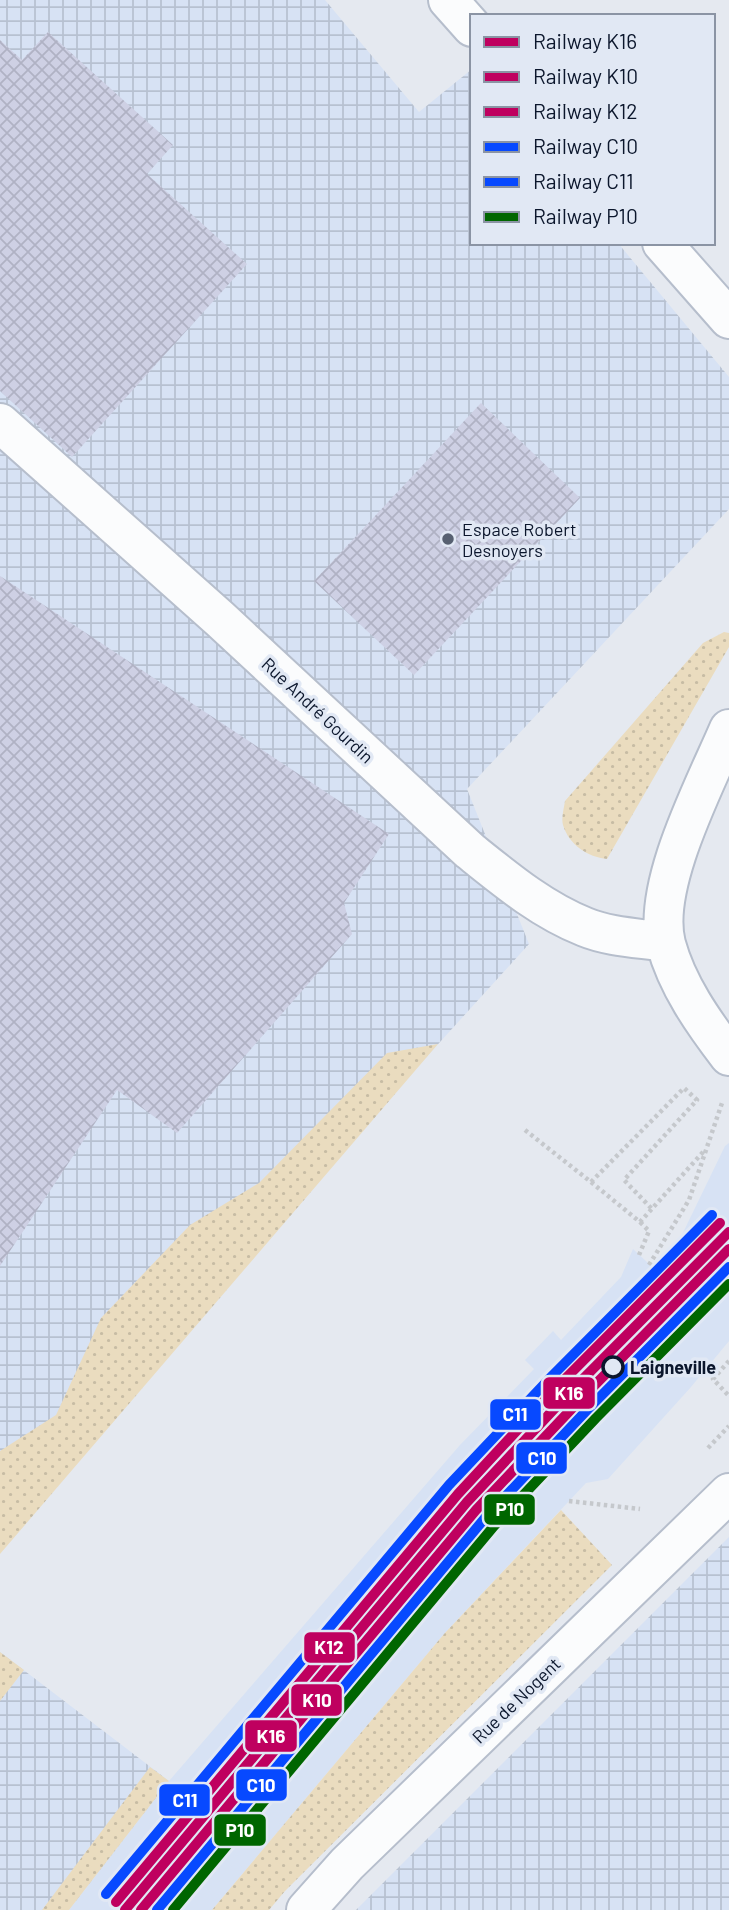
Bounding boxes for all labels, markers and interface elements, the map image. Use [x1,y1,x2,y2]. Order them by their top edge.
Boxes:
legend [470,14,715,245]
text: Railway K16 [533,28,637,53]
text: Railway K10 [533,63,638,88]
text: Railway K12 [533,98,638,123]
text: Railway C10 [533,133,638,158]
text: Railway C11 [533,168,634,193]
text: Railway P10 [533,203,638,228]
place label: Espace Robert Desnoyers [462,518,577,561]
marker: Espace Robert Desnoyers [440,531,456,547]
street label: Rue André Gourdin [258,653,378,767]
marker: Laigneville [602,1356,624,1378]
place label: Laigneville [630,1356,716,1378]
line badge: K16 [542,1376,596,1410]
text: K16 [555,1381,583,1404]
line badge: C11 [489,1398,542,1431]
text: C11 [502,1402,528,1425]
line badge: C10 [515,1441,568,1475]
text: C10 [527,1446,557,1469]
line badge: P10 [483,1493,536,1526]
text: P10 [496,1497,524,1520]
line badge: K12 [303,1631,356,1664]
text: K12 [314,1635,344,1658]
street label: Rue de Nogent [467,1652,565,1748]
line badge: K10 [290,1683,343,1717]
text: K10 [302,1688,332,1711]
line badge: K16 [244,1719,298,1753]
text: K16 [257,1724,285,1747]
line badge: C10 [235,1768,288,1802]
text: C10 [246,1773,276,1796]
line badge: C11 [158,1783,211,1817]
text: C11 [172,1788,198,1811]
line badge: P10 [213,1813,267,1847]
text: P10 [226,1818,254,1841]

